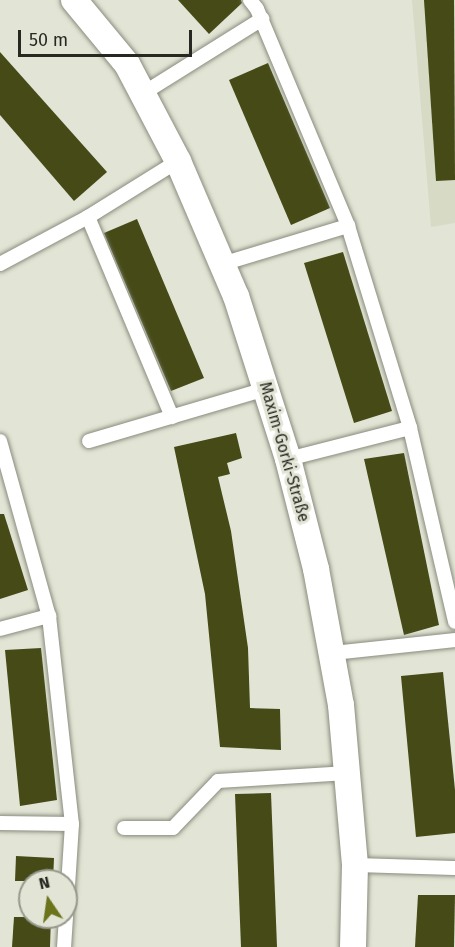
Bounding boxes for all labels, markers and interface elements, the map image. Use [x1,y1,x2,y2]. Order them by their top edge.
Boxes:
scale bar [21,18,195,56]
text: 50 m [29,29,68,51]
street label: Maxim-Gorki-Straße [255,380,313,524]
north arrow [18,869,78,929]
text: N [37,872,52,893]

